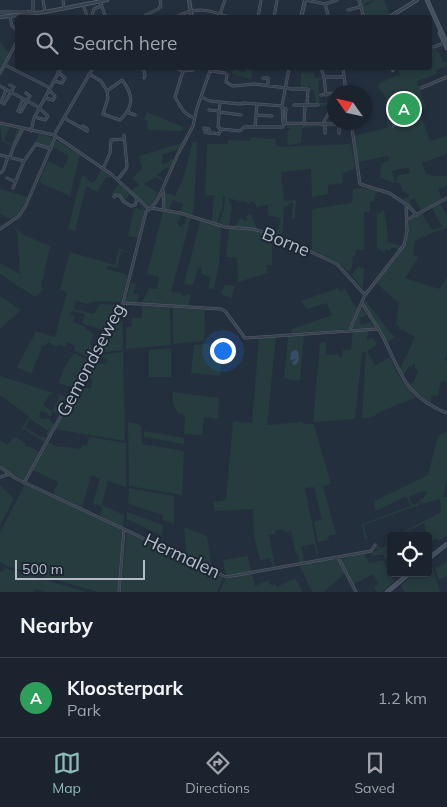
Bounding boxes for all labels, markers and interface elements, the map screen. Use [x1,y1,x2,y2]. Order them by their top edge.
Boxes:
search box [15,15,432,70]
icon: search [33,29,61,57]
text: Search here [73,31,177,55]
north arrow [327,85,372,130]
pin: A [388,90,420,128]
street label: Borne [259,222,313,261]
street label: Gemondseweg [51,299,130,420]
your location [210,338,236,364]
street label: Hermalen [140,528,224,583]
map controls [387,532,432,577]
button: locate [387,532,432,577]
scale bar [15,557,145,580]
text: 500 m [22,560,63,578]
text: Nearby [20,612,93,638]
text: Kloosterpark [67,676,183,700]
text: A [30,688,42,708]
text: 1.2 km [378,688,427,708]
text: Park [67,700,101,720]
tab: Map [52,749,81,797]
tab: Directions [185,749,250,797]
tab: Saved [354,749,395,797]

